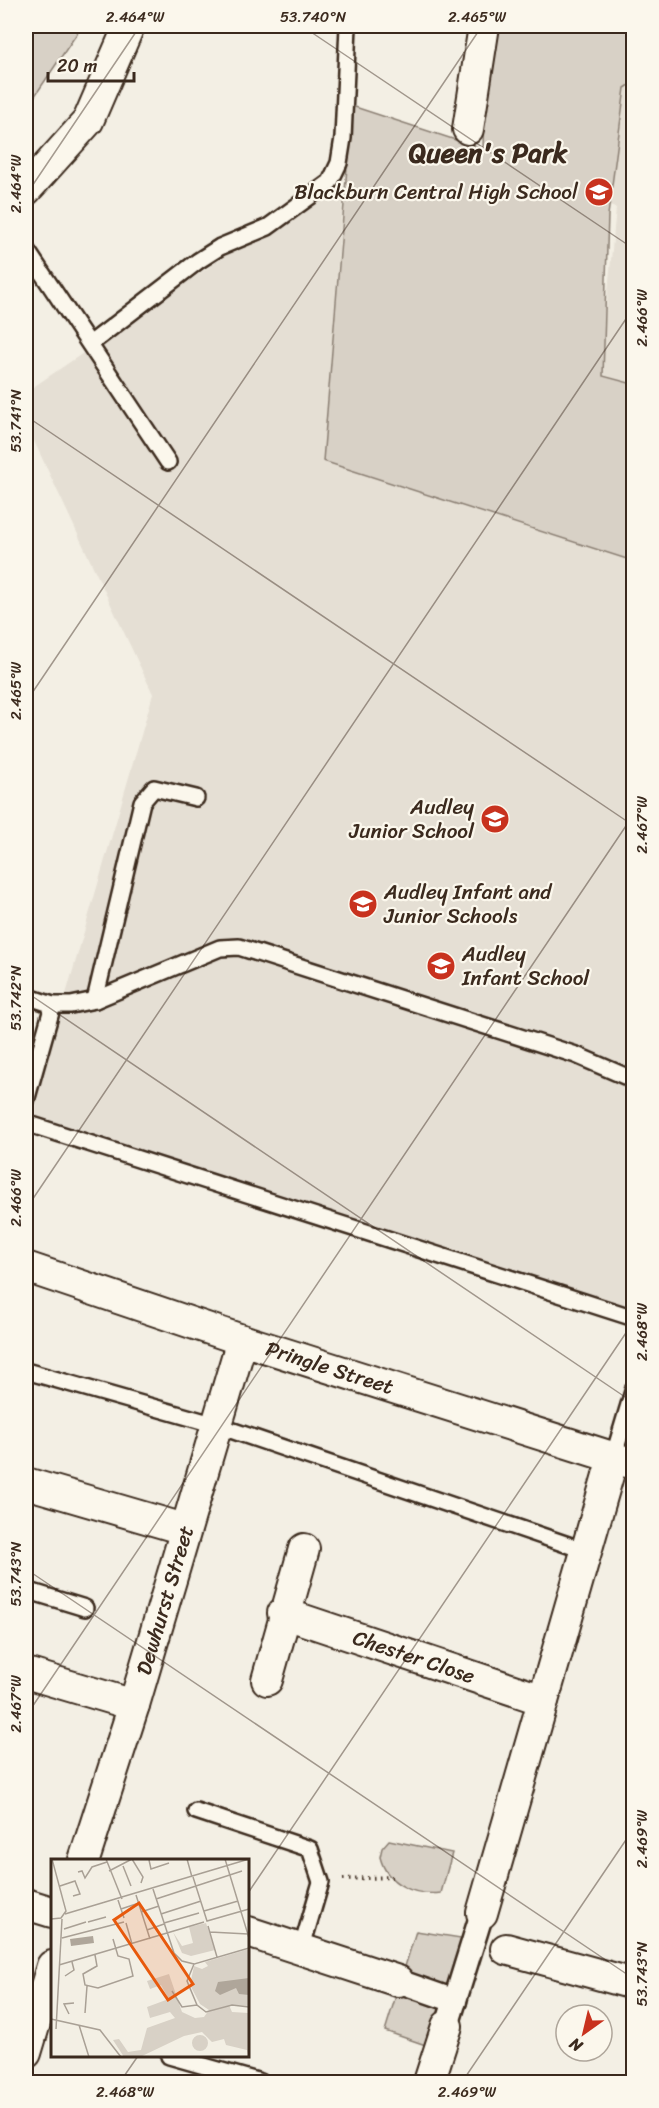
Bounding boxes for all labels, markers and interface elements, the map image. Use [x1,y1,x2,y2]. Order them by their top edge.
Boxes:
text: 2.464°W [106,4,165,30]
text: 53.740°N [280,4,347,30]
text: 2.465°W [448,4,507,30]
scale bar [48,45,134,83]
text: 20 m [57,50,97,82]
district label: Queen's Park [409,129,568,177]
text: 2.464°W [3,154,29,213]
place label: Blackburn Central High School [294,173,579,211]
school or university icon: Blackburn Central High School [583,176,615,208]
text: 2.466°W [629,289,655,347]
text: 53.741°N [3,389,29,453]
text: 2.465°W [3,661,29,720]
place label: Audley Junior School [348,788,475,850]
text: 2.467°W [629,796,655,854]
school or university icon: Audley Junior School [479,803,511,835]
place label: Audley Infant and Junior Schools [383,873,553,935]
school or university icon: Audley Infant and Junior Schools [347,888,379,920]
place label: Audley Infant School [461,935,590,997]
school or university icon: Audley Infant School [425,950,457,982]
text: 53.742°N [3,965,29,1031]
text: 2.466°W [3,1169,29,1227]
text: 2.468°W [629,1303,655,1361]
street label: Pringle Street [261,1330,399,1406]
street label: Dewhurst Street [125,1521,205,1680]
text: 53.743°N [3,1541,29,1606]
street label: Chester Close [348,1619,480,1695]
text: 2.467°W [3,1675,29,1733]
text: 2.469°W [629,1809,655,1868]
inset map [51,1859,249,2057]
text: 53.743°N [629,1941,655,2006]
north arrow [554,2003,614,2063]
text: N [562,2029,589,2061]
text: 2.468°W [96,2079,154,2105]
text: 2.469°W [438,2079,497,2105]

